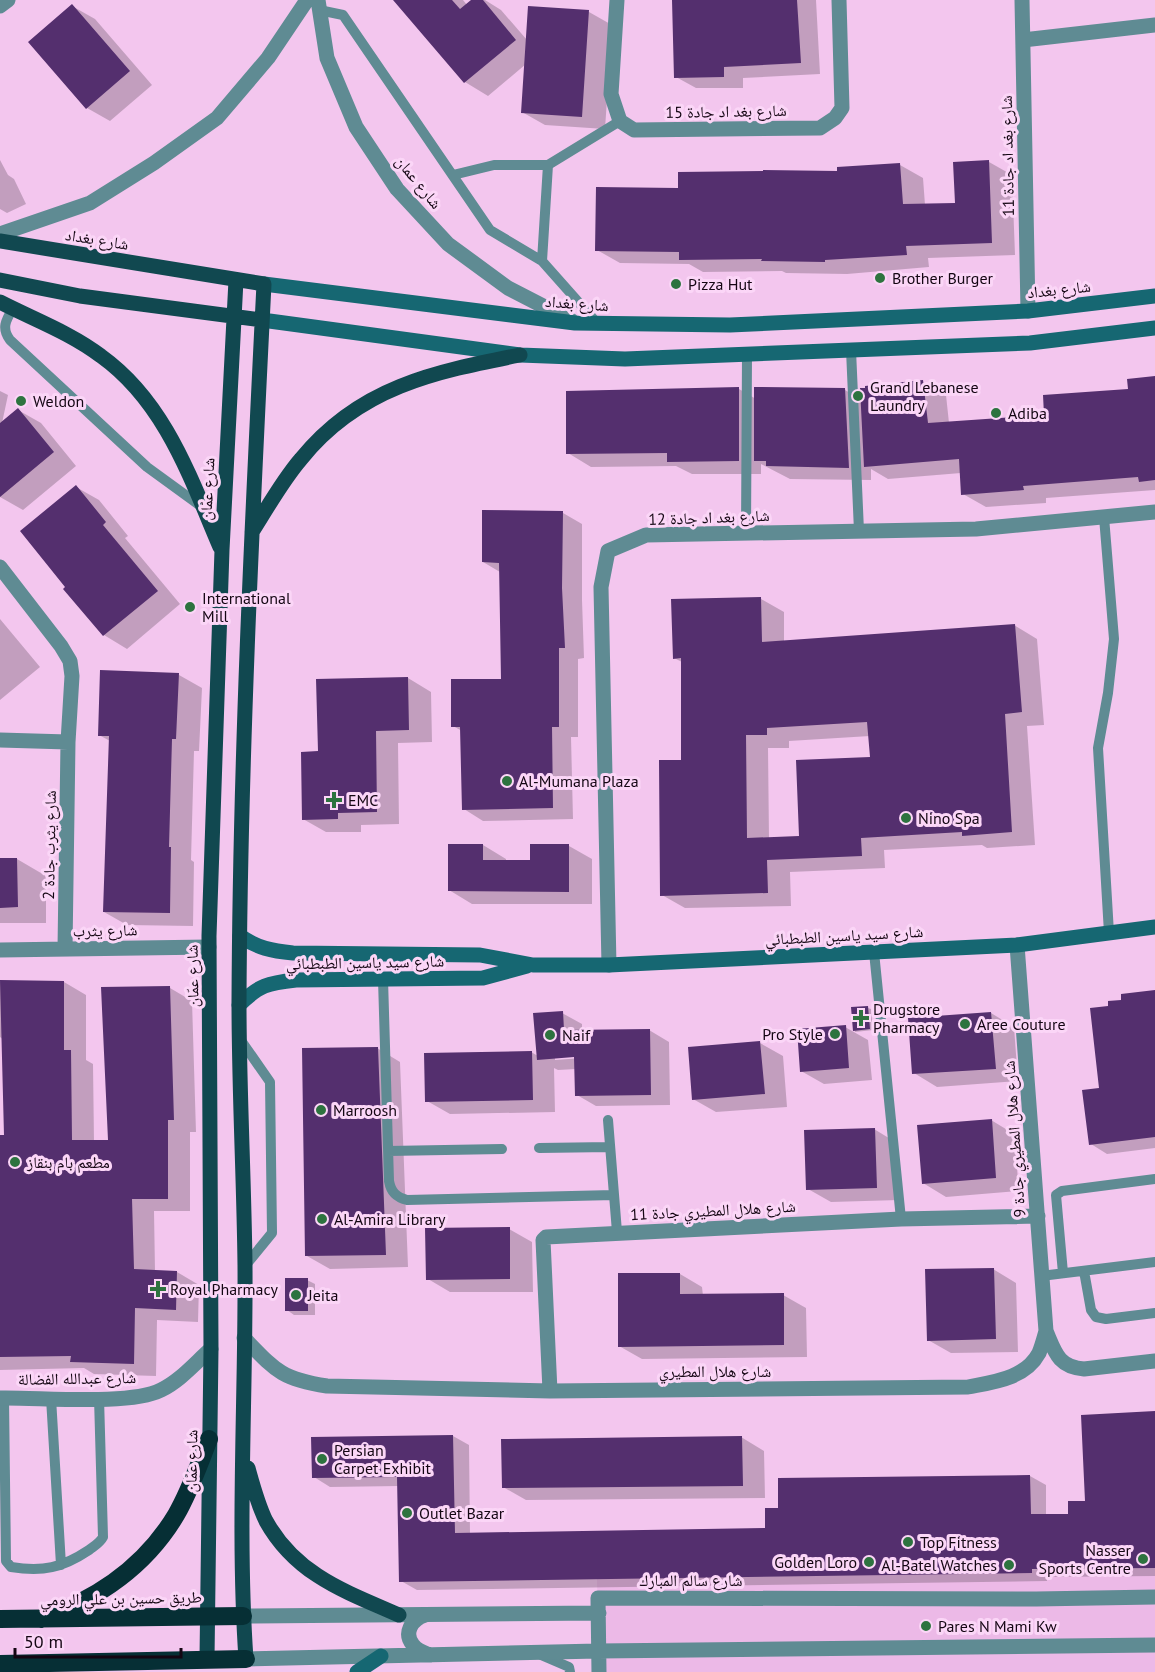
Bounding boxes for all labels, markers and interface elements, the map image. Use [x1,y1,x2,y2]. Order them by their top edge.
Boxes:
street label: شارع بغد اد جادة 11 [996,95,1019,217]
street label: شارع بغد اد جادة 15 [665,100,787,123]
street label: شارع عمان [391,151,447,213]
street label: شارع بغداد [64,224,130,255]
place label: Brother Burger [892,268,994,288]
marker: Brother Burger [873,271,887,285]
place label: Pizza Hut [688,274,753,294]
street label: شارع بغداد [1026,276,1092,303]
marker: Pizza Hut [669,277,683,291]
street label: شارع بغداد [544,291,609,316]
place label: Grand Lebanese Laundry [870,377,979,415]
marker: Grand Lebanese Laundry [851,389,865,403]
place label: Weldon [33,391,84,411]
marker: Weldon [14,394,28,408]
place label: Adiba [1008,403,1047,423]
marker: Adiba [989,406,1003,420]
street label: شارع عمّان [195,457,220,521]
street label: شارع بغد اد جادة 12 [648,505,770,530]
place label: International Mill [202,588,291,626]
marker: International Mill [183,600,197,614]
place label: Al-Mumana Plaza [519,771,639,791]
marker: Al-Mumana Plaza [500,774,514,788]
street label: شارع يثرب جادة 2 [38,790,61,900]
place label: EMC [348,790,378,810]
marker: EMC [325,791,343,809]
place label: Nino Spa [918,808,980,828]
marker: Nino Spa [899,811,913,825]
street label: شارع يثرب [72,919,138,942]
street label: شارع سيد ياسين الطبطبائي [764,921,924,952]
street label: شارع عمّان [181,944,204,1008]
street label: شارع سيد ياسين الطبطبائي [286,951,444,976]
place label: Drugstore Pharmacy [873,999,940,1037]
marker: Drugstore Pharmacy [854,1011,868,1025]
place label: Aree Couture [977,1014,1066,1034]
marker: Aree Couture [958,1017,972,1031]
place label: Pro Style [762,1024,823,1044]
place label: Naif [562,1025,591,1045]
marker: Pro Style [828,1027,842,1041]
marker: Naif [543,1028,557,1042]
street label: شارع هلال المطيري جادة 9 [999,1060,1033,1218]
place label: Marroosh [333,1100,397,1120]
marker: Marroosh [314,1103,328,1117]
place label: مطعم بام بنقاز [26,1152,110,1173]
marker: مطعم بام بنقاز [8,1155,22,1169]
street label: شارع هلال المطيري جادة 11 [630,1196,796,1227]
place label: Al-Amira Library [334,1209,446,1229]
marker: Al-Amira Library [315,1212,329,1226]
place label: Royal Pharmacy [170,1279,278,1299]
marker: Royal Pharmacy [151,1282,165,1296]
place label: Jeita [307,1285,338,1305]
marker: Jeita [289,1288,303,1302]
street label: شارع هلال المطيري [659,1361,771,1384]
street label: شارع عبدالله الفضالة [18,1367,136,1390]
street label: شارع عمّان [180,1429,203,1493]
place label: Persian Carpet Exhibit [334,1440,432,1478]
marker: Persian Carpet Exhibit [315,1452,329,1466]
place label: Outlet Bazar [419,1503,505,1523]
marker: Outlet Bazar [400,1506,414,1520]
place label: Top Fitness [920,1532,997,1552]
marker: Top Fitness [901,1535,915,1549]
place label: Nasser Sports Centre [1038,1540,1132,1578]
place label: Golden Loro [774,1552,857,1572]
marker: Nasser Sports Centre [1136,1552,1150,1566]
marker: Golden Loro [862,1555,876,1569]
place label: Al-Batel Watches [881,1555,997,1575]
marker: Al-Batel Watches [1002,1558,1016,1572]
street label: شارع سالم المبارك [639,1570,743,1591]
street label: طريق حسين بن علي الرومي [40,1587,202,1612]
place label: Pares N Mami Kw [938,1616,1057,1636]
marker: Pares N Mami Kw [919,1619,933,1633]
scale bar [15,1621,182,1659]
text: 50 m [24,1630,63,1653]

